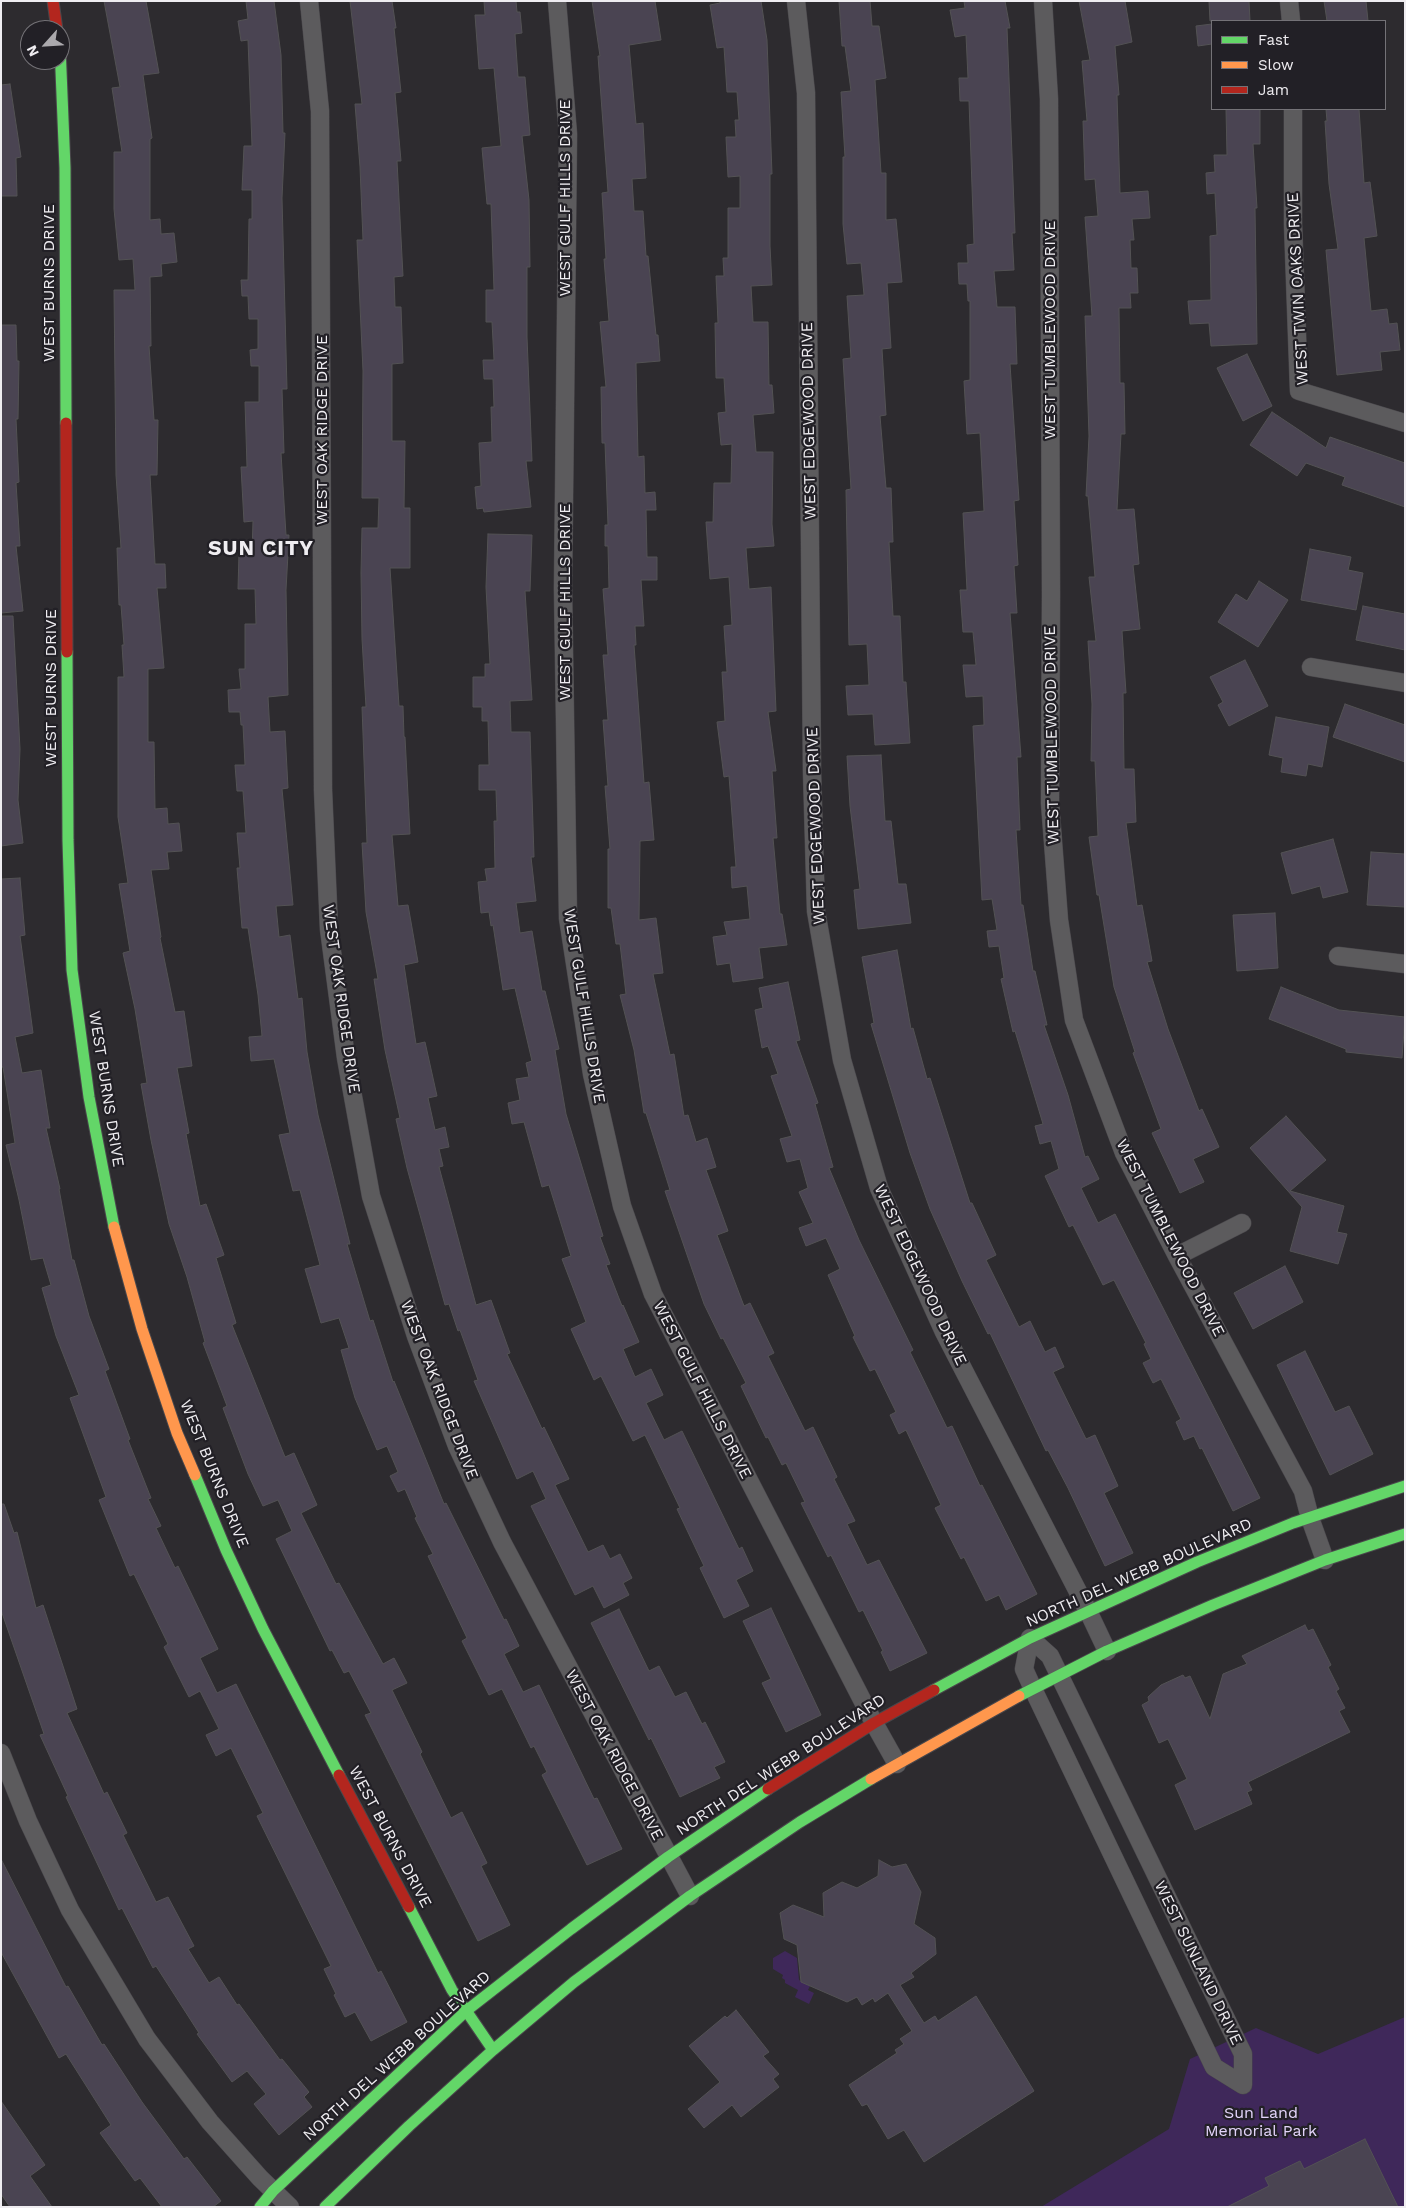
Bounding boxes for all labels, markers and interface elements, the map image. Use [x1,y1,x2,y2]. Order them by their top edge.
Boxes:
north arrow [20,20,70,70]
legend [1211,20,1386,110]
text: Fast [1258,31,1289,49]
text: N [23,43,42,59]
text: Slow [1258,56,1294,74]
text: Jam [1258,81,1289,99]
street label: WEST GULF HILLS DRIVE [555,100,575,296]
street label: WEST TWIN OAKS DRIVE [1283,192,1313,386]
street label: WEST BURNS DRIVE [39,204,59,362]
street label: WEST TUMBLEWOOD DRIVE [1040,220,1060,440]
street label: WEST EDGEWOOD DRIVE [798,322,820,520]
street label: WEST OAK RIDGE DRIVE [312,335,332,525]
street label: WEST GULF HILLS DRIVE [555,504,575,700]
district label: SUN CITY [207,536,315,562]
street label: WEST BURNS DRIVE [41,609,61,767]
street label: WEST TUMBLEWOOD DRIVE [1040,625,1064,845]
street label: WEST EDGEWOOD DRIVE [803,727,829,925]
street label: WEST OAK RIDGE DRIVE [318,903,364,1095]
street label: WEST GULF HILLS DRIVE [559,907,609,1105]
street label: WEST BURNS DRIVE [84,1010,128,1168]
street label: WEST TUMBLEWOOD DRIVE [1112,1136,1228,1340]
street label: WEST EDGEWOOD DRIVE [870,1181,970,1369]
street label: WEST OAK RIDGE DRIVE [396,1298,482,1482]
street label: WEST GULF HILLS DRIVE [649,1298,755,1482]
street label: WEST BURNS DRIVE [176,1397,252,1551]
street label: NORTH DEL WEBB BOULEVARD [1023,1514,1255,1632]
street label: WEST OAK RIDGE DRIVE [561,1667,667,1843]
street label: NORTH DEL WEBB BOULEVARD [673,1690,889,1840]
street label: WEST BURNS DRIVE [344,1763,436,1911]
street label: WEST SUNLAND DRIVE [1150,1878,1246,2048]
street label: NORTH DEL WEBB BOULEVARD [299,1967,495,2145]
park label: Sun Land Memorial Park [1205,2103,1317,2141]

